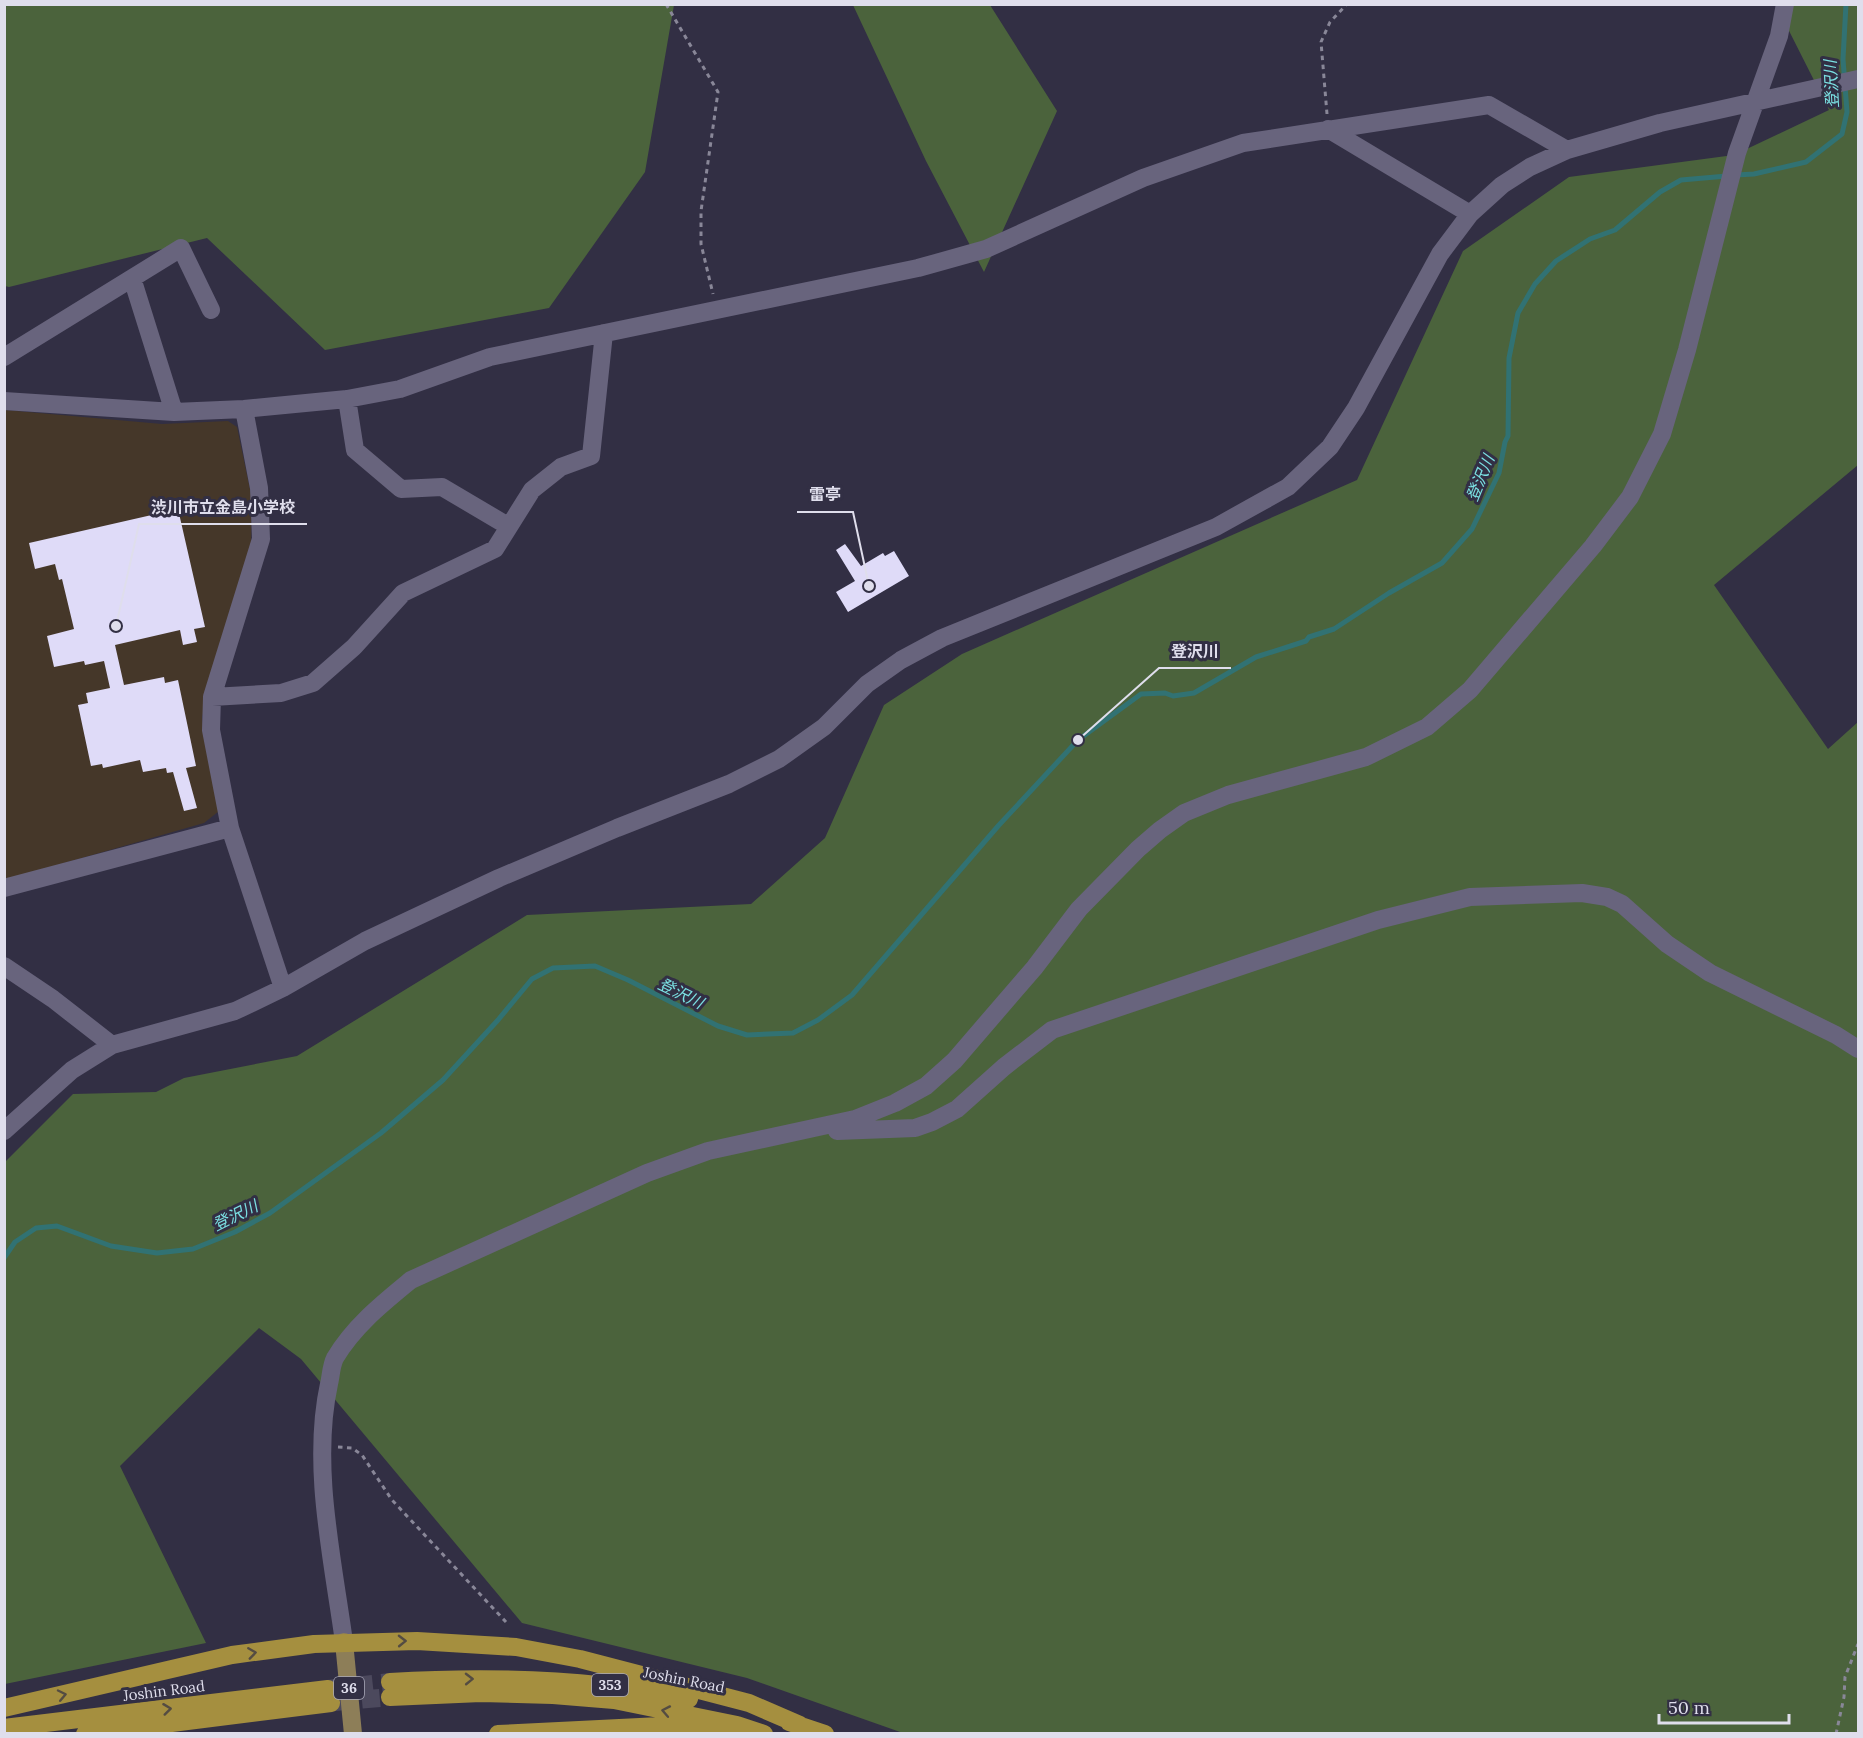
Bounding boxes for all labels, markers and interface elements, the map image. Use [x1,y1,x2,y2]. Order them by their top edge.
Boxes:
water label: 登沢川 [1820,58,1842,108]
water label: 登沢川 [1462,450,1499,504]
callout: 雷亭 [797,478,853,512]
text: 雷亭 [809,484,841,504]
callout: 渋川市立金島小学校 [139,490,307,524]
text: 渋川市立金島小学校 [151,497,295,517]
callout: 登沢川 [1159,634,1231,668]
text: 登沢川 [1171,641,1219,661]
water label: 登沢川 [655,973,709,1013]
water label: 登沢川 [209,1195,263,1235]
one-way arrow [398,1635,407,1647]
one-way arrow [247,1647,256,1659]
street label: Joshin Road [641,1662,726,1697]
one-way arrow [465,1673,474,1685]
road number: 353 [592,1674,628,1696]
street label: Joshin Road [121,1676,206,1705]
road number: 36 [334,1677,364,1699]
scale bar [1659,1687,1790,1725]
one-way arrow [56,1690,66,1703]
text: 50 m [1668,1696,1710,1719]
one-way arrow [162,1703,171,1716]
one-way arrow [661,1705,671,1718]

